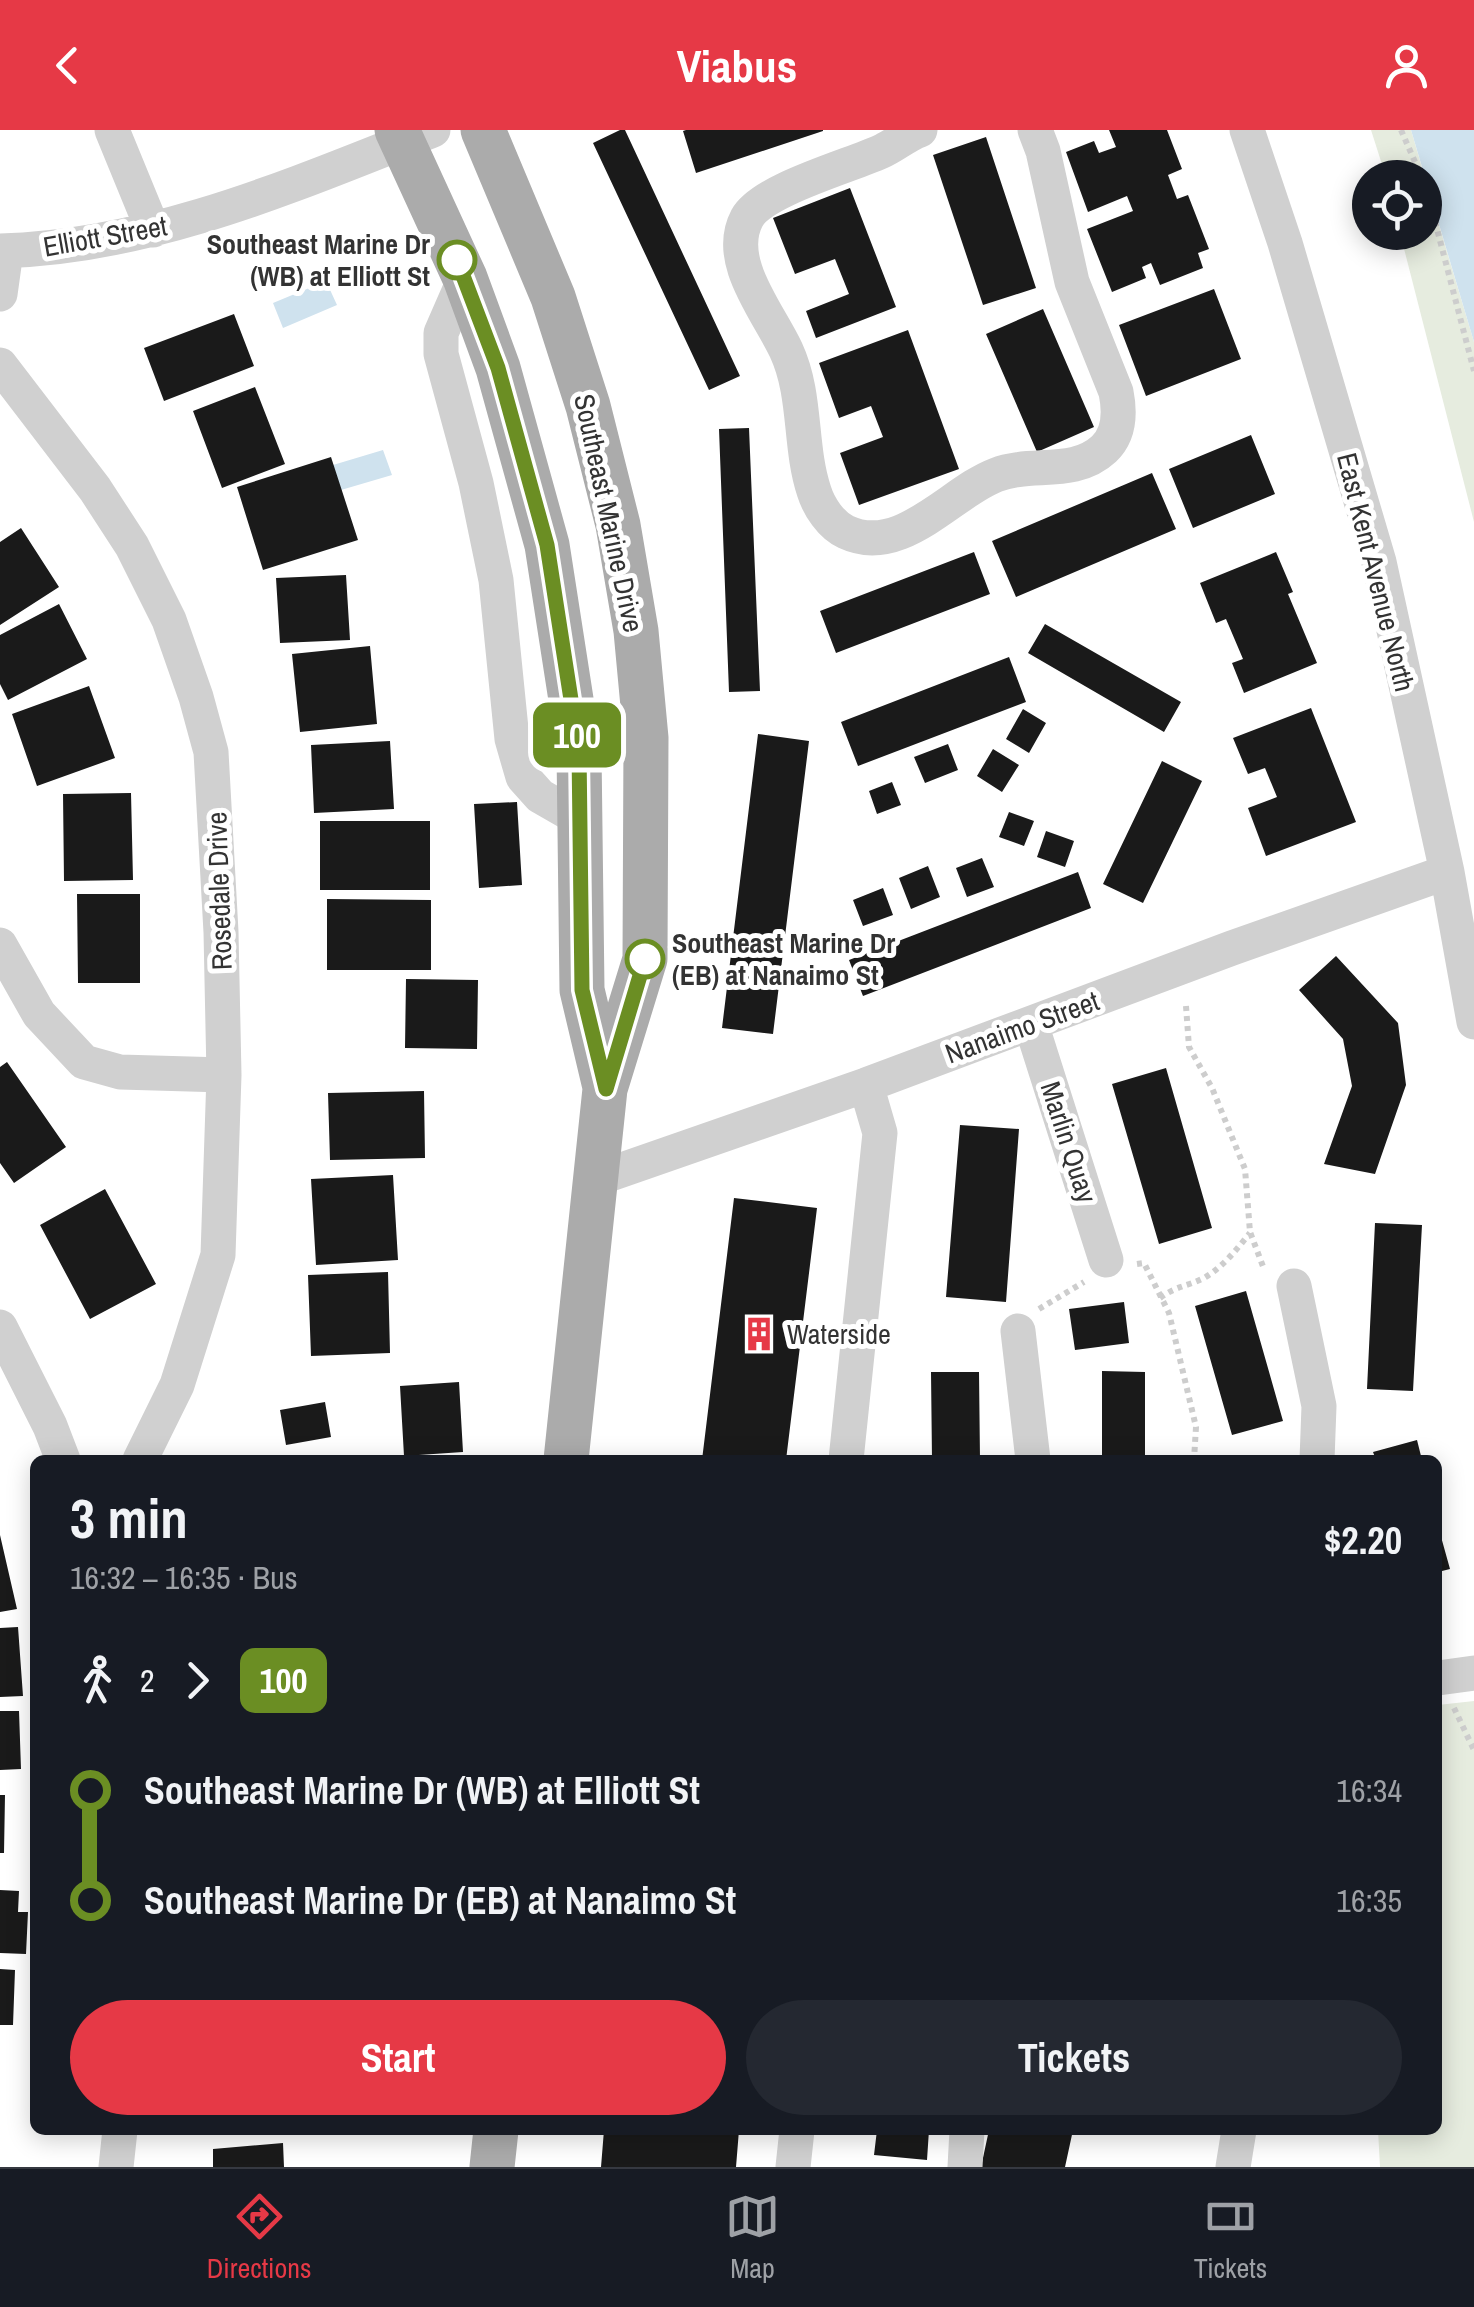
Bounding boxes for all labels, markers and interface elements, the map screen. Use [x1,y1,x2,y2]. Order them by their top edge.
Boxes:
text: Viabus [677,35,797,96]
icon: back [40,38,95,93]
icon: person [1379,38,1434,93]
map controls [1352,160,1442,250]
button: locate [1352,160,1442,250]
street label: Elliott Street [40,206,170,266]
place label: Southeast Marine Dr (WB) at Elliott St [207,225,430,295]
marker: Southeast Marine Dr (WB) at Elliott St [438,241,476,279]
street label: Southeast Marine Drive [565,390,653,636]
street label: East Kent Avenue North [1328,449,1424,695]
line badge: 100 [520,702,634,768]
text: 100 [553,712,601,759]
street label: Rosedale Drive [197,811,241,971]
place label: Southeast Marine Dr (EB) at Nanaimo St [672,924,895,994]
marker: Southeast Marine Dr (EB) at Nanaimo St [626,940,664,978]
street label: Nanaimo Street [940,982,1104,1072]
street label: Marlin Quay [1032,1077,1107,1208]
building icon: Waterside [740,1315,778,1353]
place label: Waterside [787,1315,891,1353]
text: 3 min [70,1481,188,1555]
text: $2.20 [1324,1515,1402,1566]
text: 16:32 – 16:35 · Bus [70,1556,298,1599]
icon: walk [70,1653,125,1708]
icon: forward [170,1653,225,1708]
text: 100 [260,1657,307,1704]
text: 2 [140,1659,155,1702]
text: Southeast Marine Dr (WB) at Elliott St [144,1765,700,1816]
text: 16:34 [1336,1769,1402,1812]
text: Southeast Marine Dr (EB) at Nanaimo St [144,1875,736,1926]
text: 16:35 [1336,1879,1402,1922]
button: Start [70,2000,726,2115]
button: Tickets [746,2000,1402,2115]
tab: Directions [207,2189,311,2287]
tab: Map [725,2189,780,2287]
tab: Tickets [1194,2189,1267,2287]

